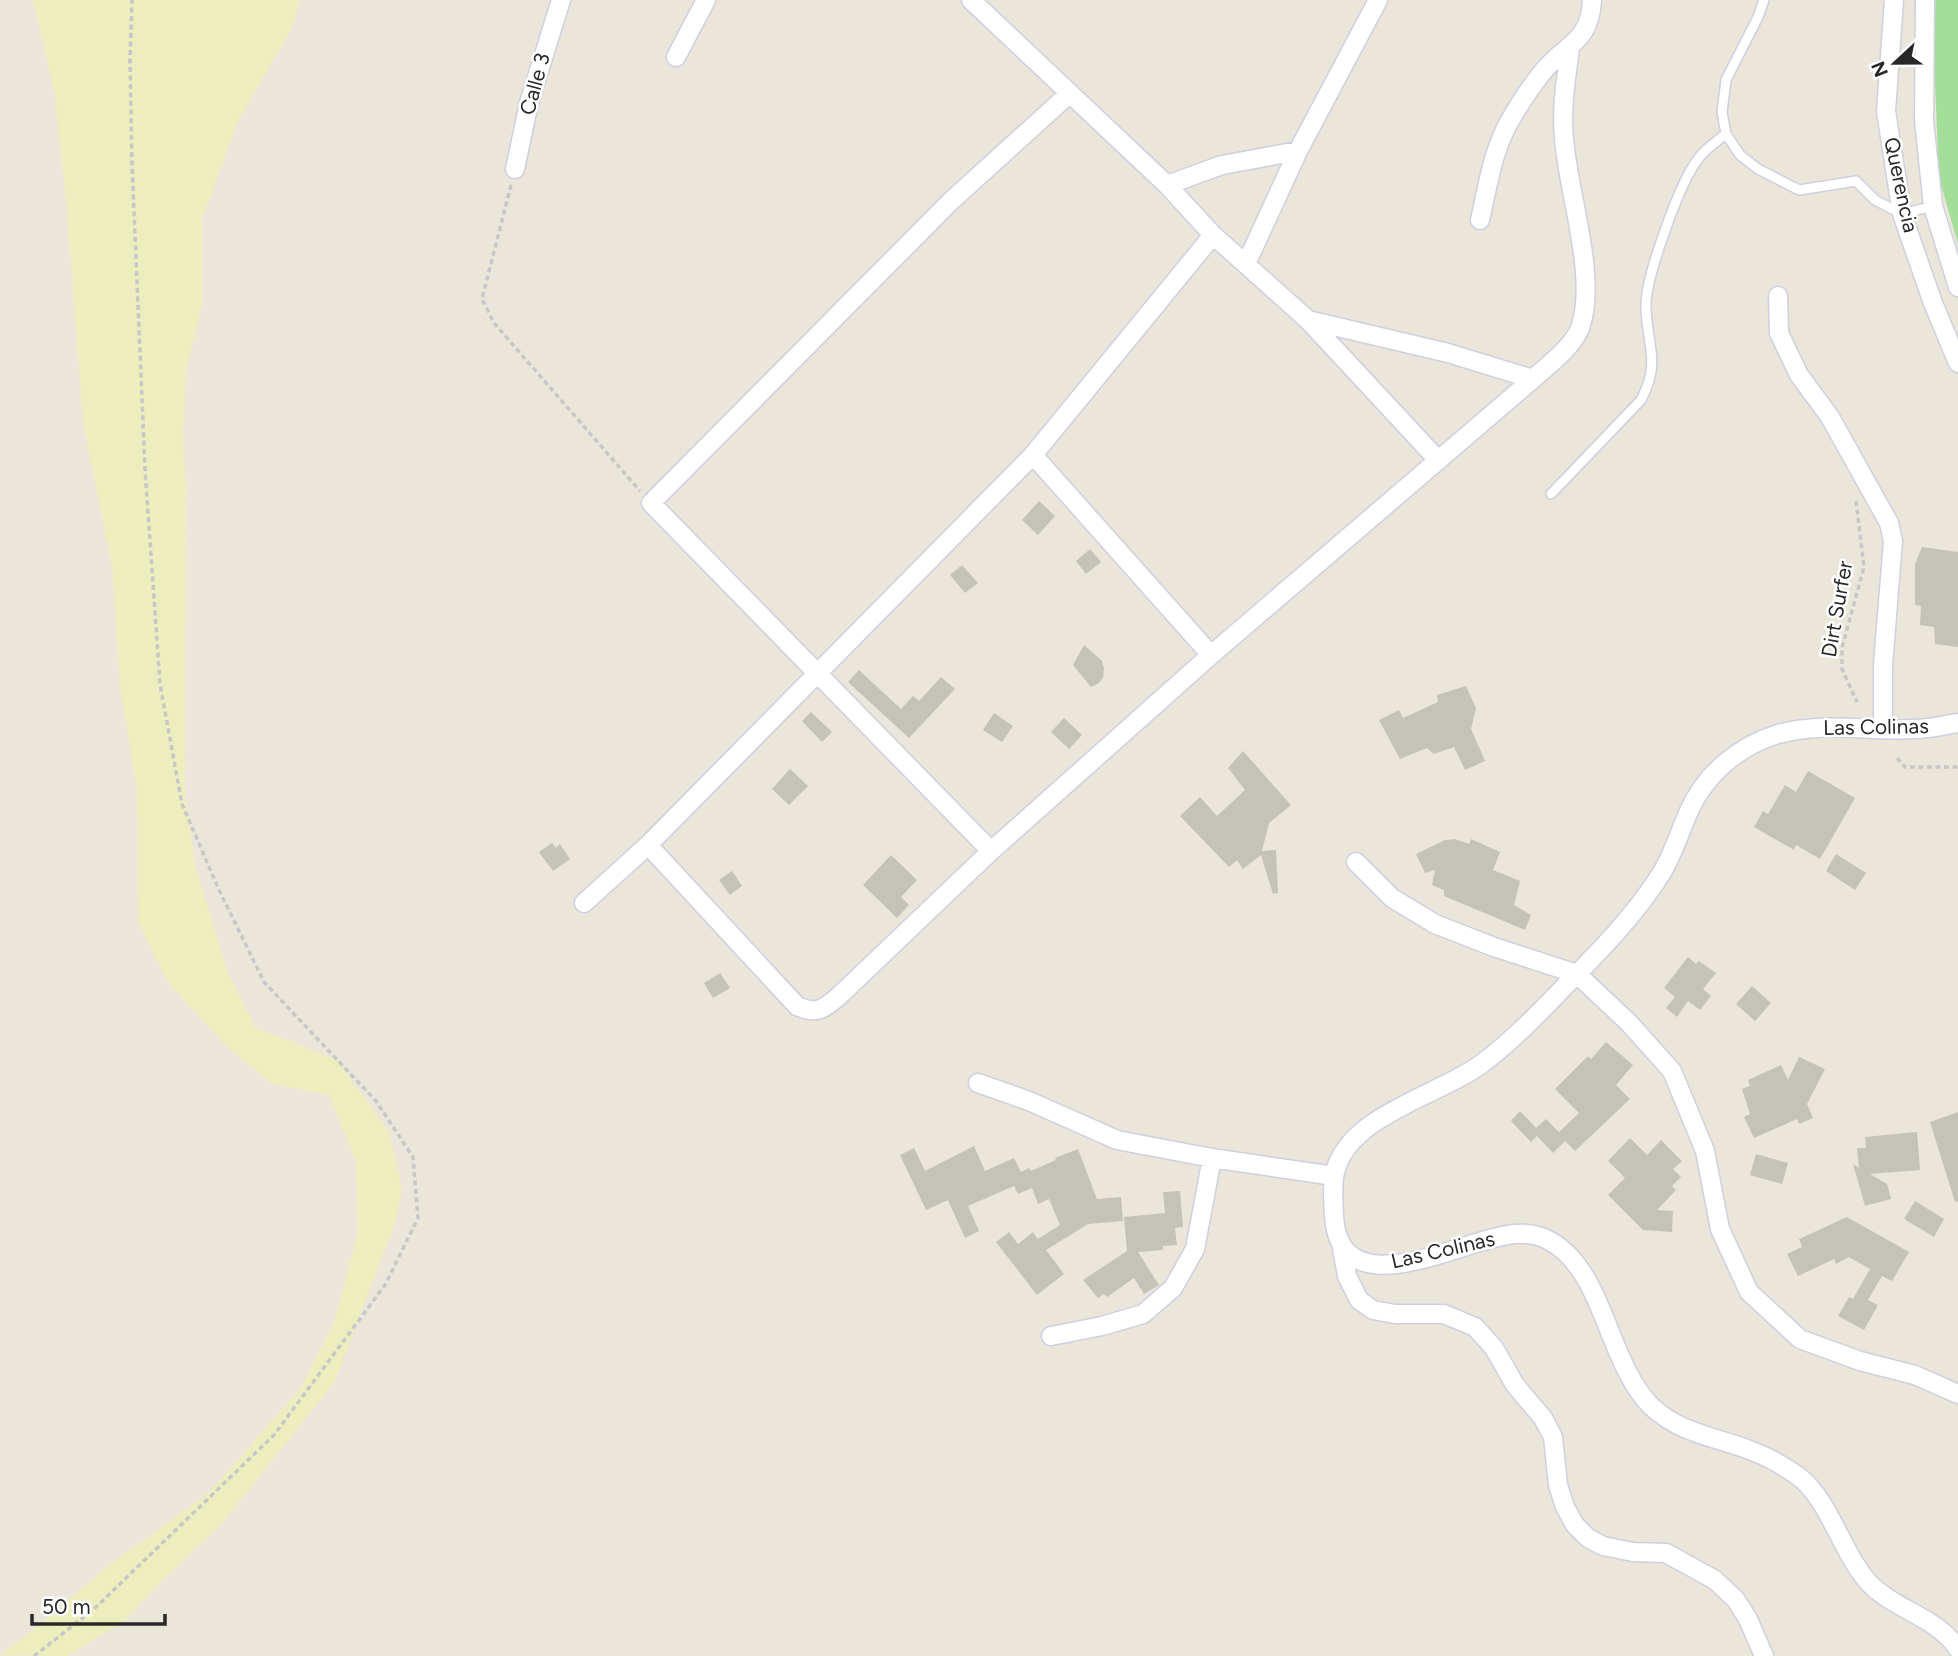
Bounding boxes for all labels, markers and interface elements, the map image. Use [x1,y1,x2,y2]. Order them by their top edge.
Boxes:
north arrow [1860,28,1930,98]
street label: Calle 3 [514,50,555,118]
text: N [1866,58,1893,80]
street label: Querencia [1879,135,1924,235]
street label: Dirt Surfer [1816,559,1857,659]
street label: Las Colinas [1823,713,1929,740]
street label: Las Colinas [1389,1225,1497,1274]
scale bar [32,1582,164,1626]
text: 50 m [42,1594,91,1619]

